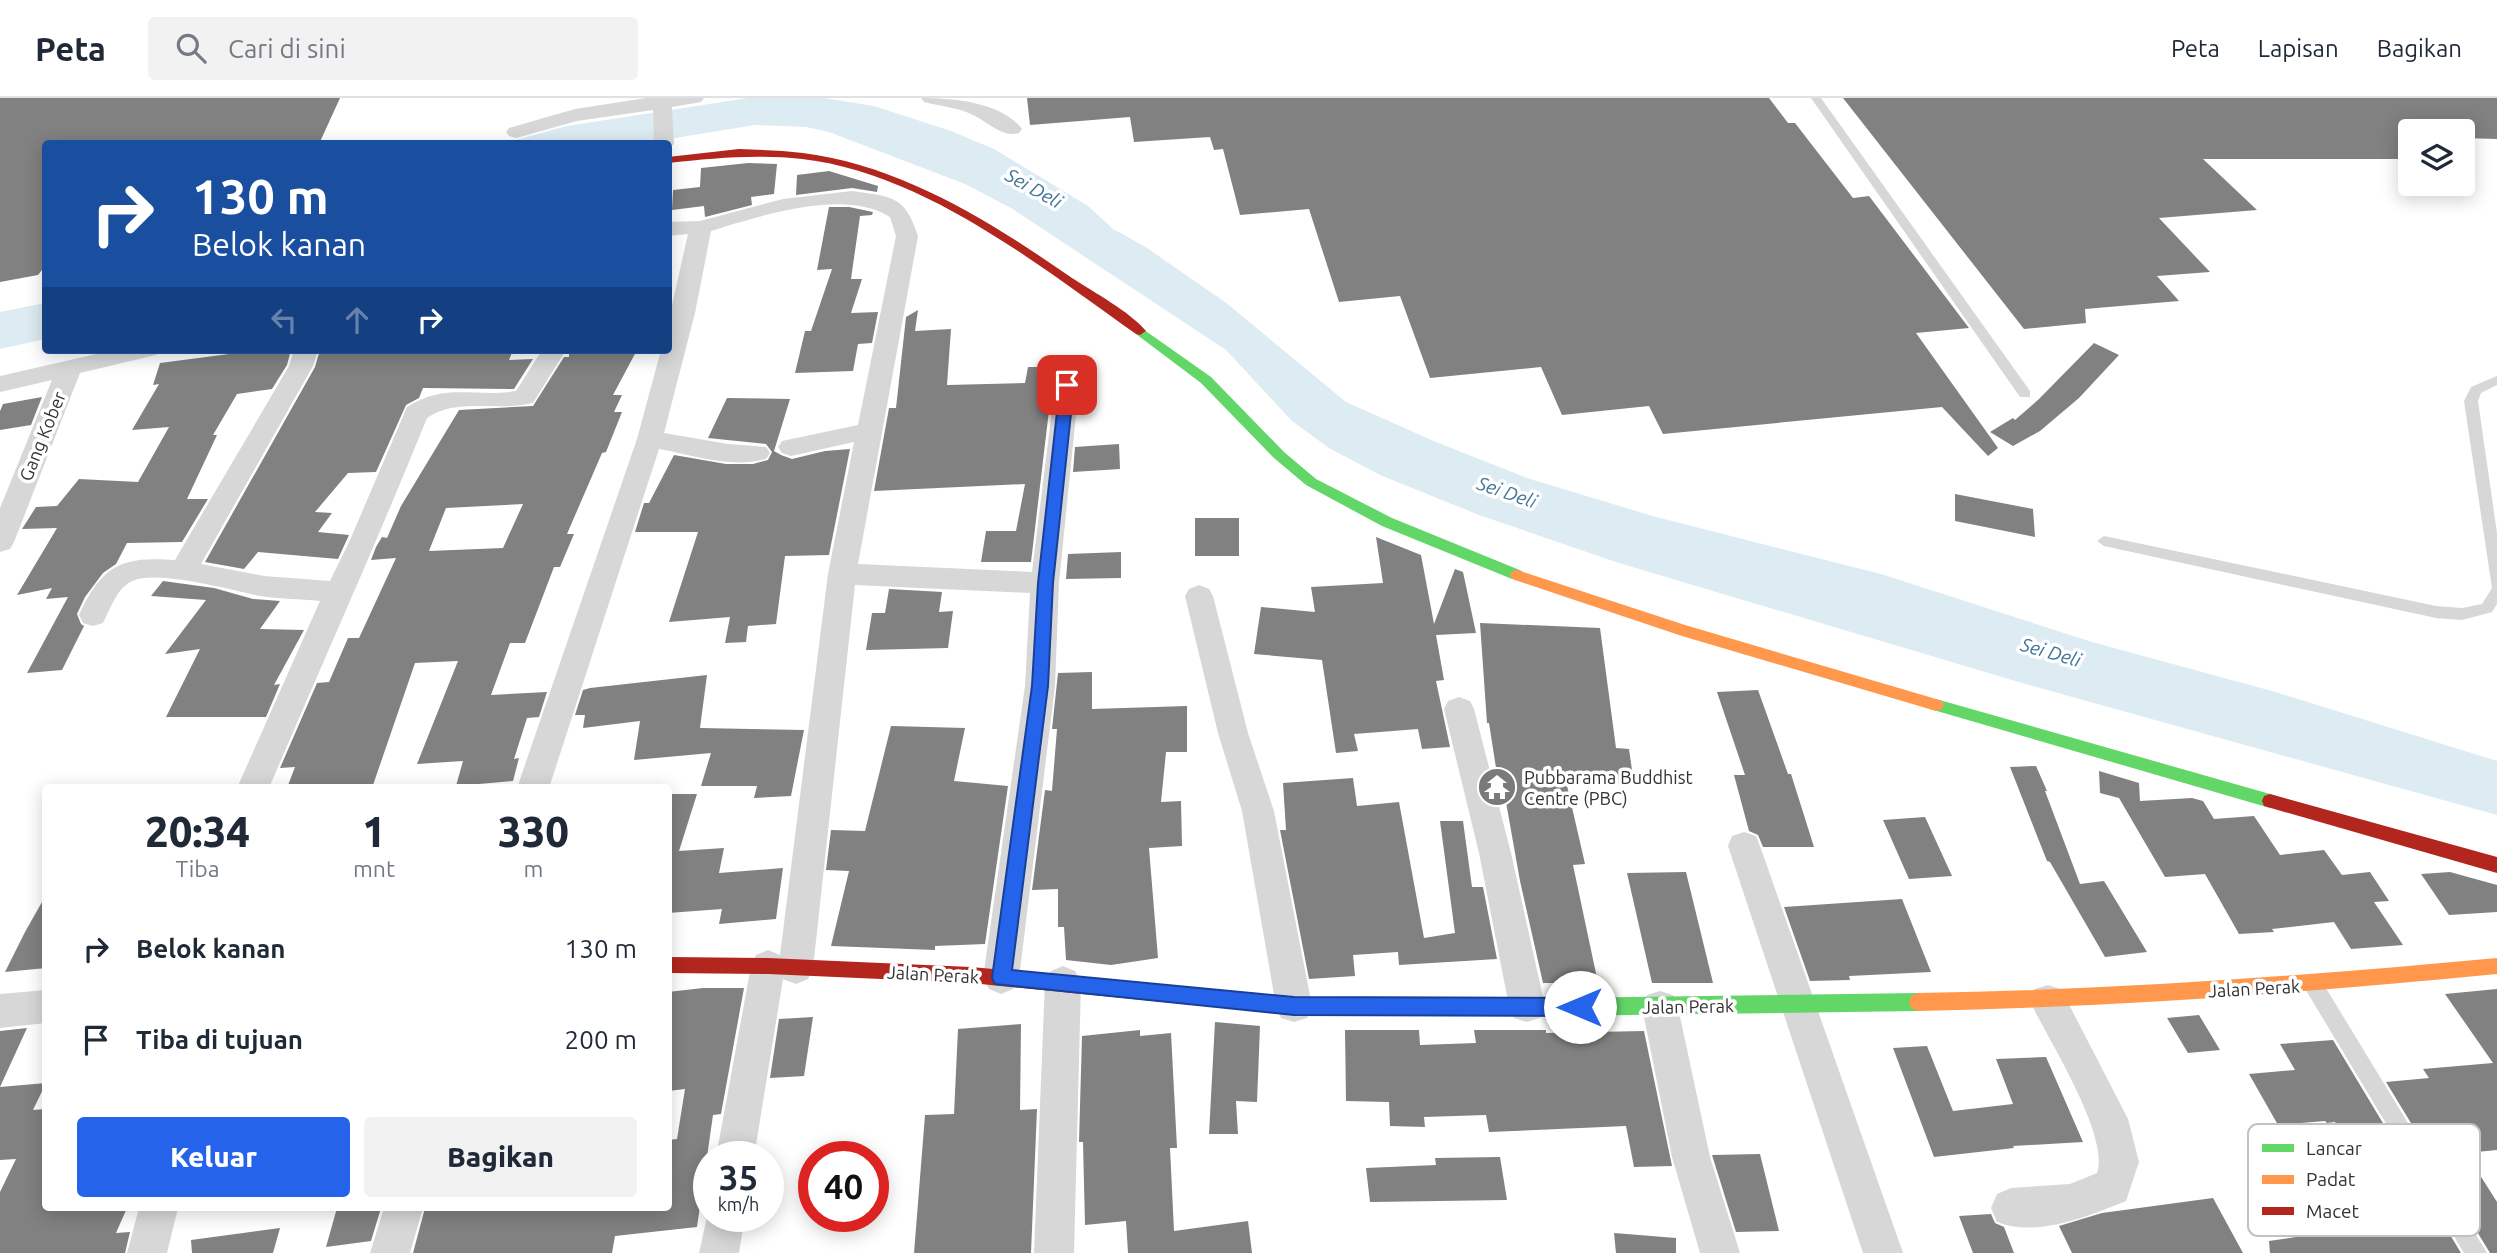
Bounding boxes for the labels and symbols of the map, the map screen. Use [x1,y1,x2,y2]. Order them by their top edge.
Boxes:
water label: Sei Deli [1001,163,1067,213]
pin [1037,355,1097,415]
street label: Gang Kober [15,388,69,484]
water label: Sei Deli [1473,471,1541,513]
water label: Sei Deli [2018,633,2085,671]
temple icon: Pubbarama Buddhist Centre (PBC) [1476,766,1518,808]
place label: Pubbarama Buddhist Centre (PBC) [1524,767,1693,809]
street label: Jalan Perak [887,962,979,986]
position arrow [1543,970,1617,1044]
street label: Jalan Perak [2208,976,2300,1000]
street label: Jalan Perak [1642,995,1734,1017]
legend [2248,1124,2480,1236]
text: Lancar [2306,1137,2362,1159]
speed limit sign: 40 [798,1141,889,1232]
text: Padat [2306,1168,2356,1190]
text: Macet [2306,1200,2360,1222]

